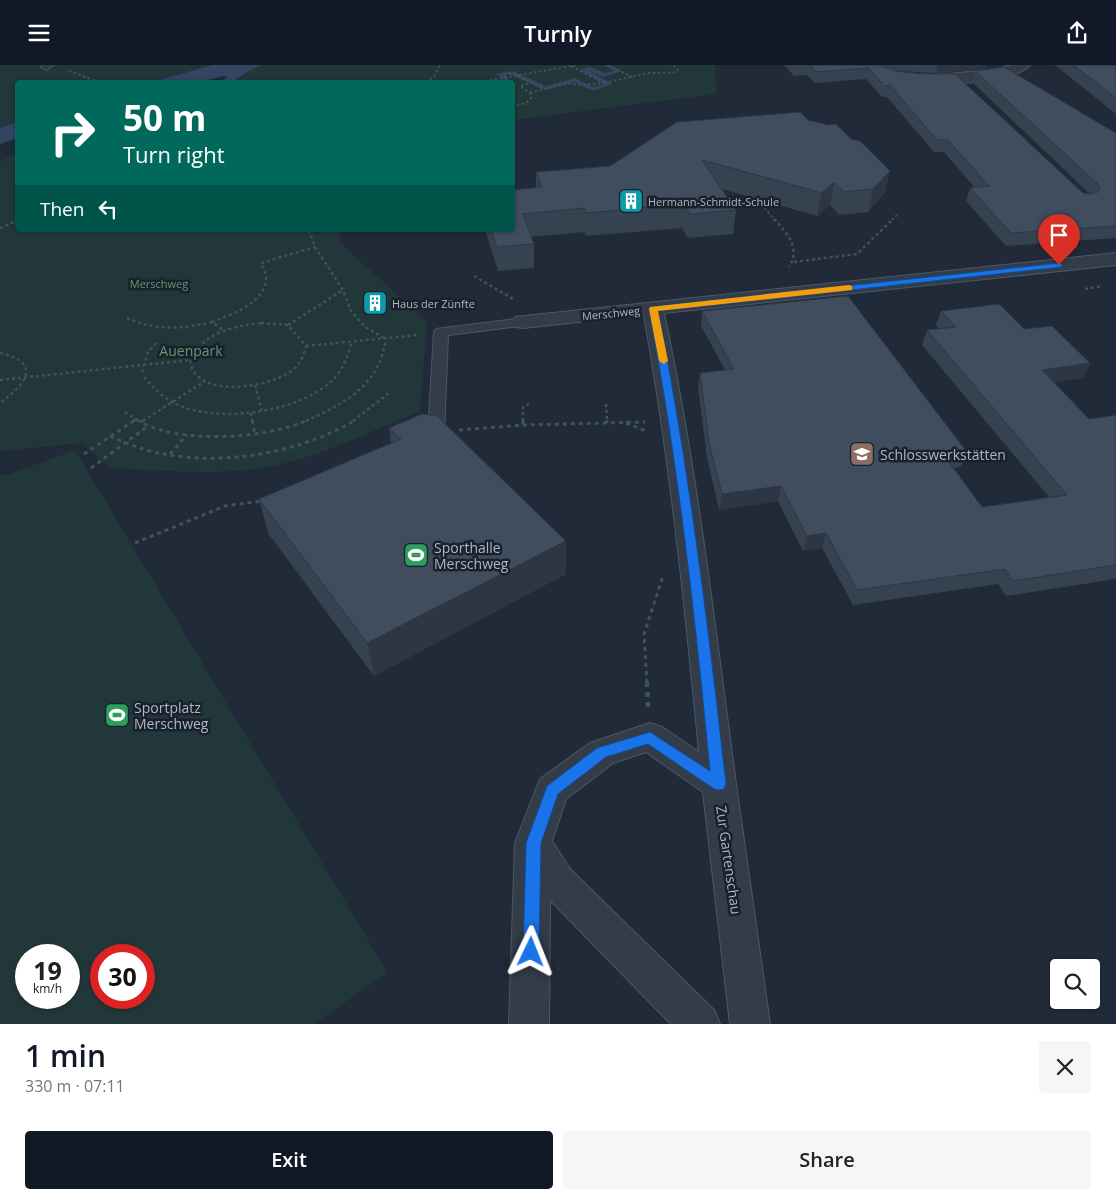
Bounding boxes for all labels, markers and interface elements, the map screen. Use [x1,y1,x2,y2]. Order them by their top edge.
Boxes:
text: Turnly [524,18,592,48]
icon: menu [25,19,53,47]
icon: share [1063,19,1091,47]
text: 50 m [123,94,206,141]
icon: right [40,100,105,165]
text: Turn right [123,139,225,169]
building icon: Hermann-Schmidt-Schule [618,188,644,214]
place label: Hermann-Schmidt-Schule [648,194,779,209]
icon: left [94,195,122,223]
text: Then [40,196,84,222]
pin [1038,214,1080,265]
icon: arrive [1045,221,1073,249]
park label: Merschweg [130,276,188,291]
building icon: Haus der Zünfte [362,290,388,316]
place label: Haus der Zünfte [392,296,475,311]
street label: Merschweg [581,302,641,324]
park label: Auenpark [159,341,223,360]
school or university icon: Schlosswerkstätten [849,441,875,467]
place label: Schlosswerkstätten [880,445,1006,464]
place label: Sporthalle Merschweg [434,538,509,573]
sports icon: Sporthalle Merschweg [403,542,429,568]
place label: Sportplatz Merschweg [134,698,209,733]
sports icon: Sportplatz Merschweg [104,702,130,728]
street label: Zur Gartenschau [712,805,746,915]
position arrow [504,925,556,977]
speed limit sign: 30 [90,944,155,1009]
text: 19 [33,953,62,987]
map controls [1050,959,1100,1009]
button: search [1050,959,1100,1009]
text: km/h [33,980,62,997]
text: 1 min [25,1035,106,1076]
button: close [1039,1041,1091,1093]
text: 330 m · 07:11 [25,1075,125,1097]
button: Exit [25,1131,553,1189]
button: Share [563,1131,1091,1189]

